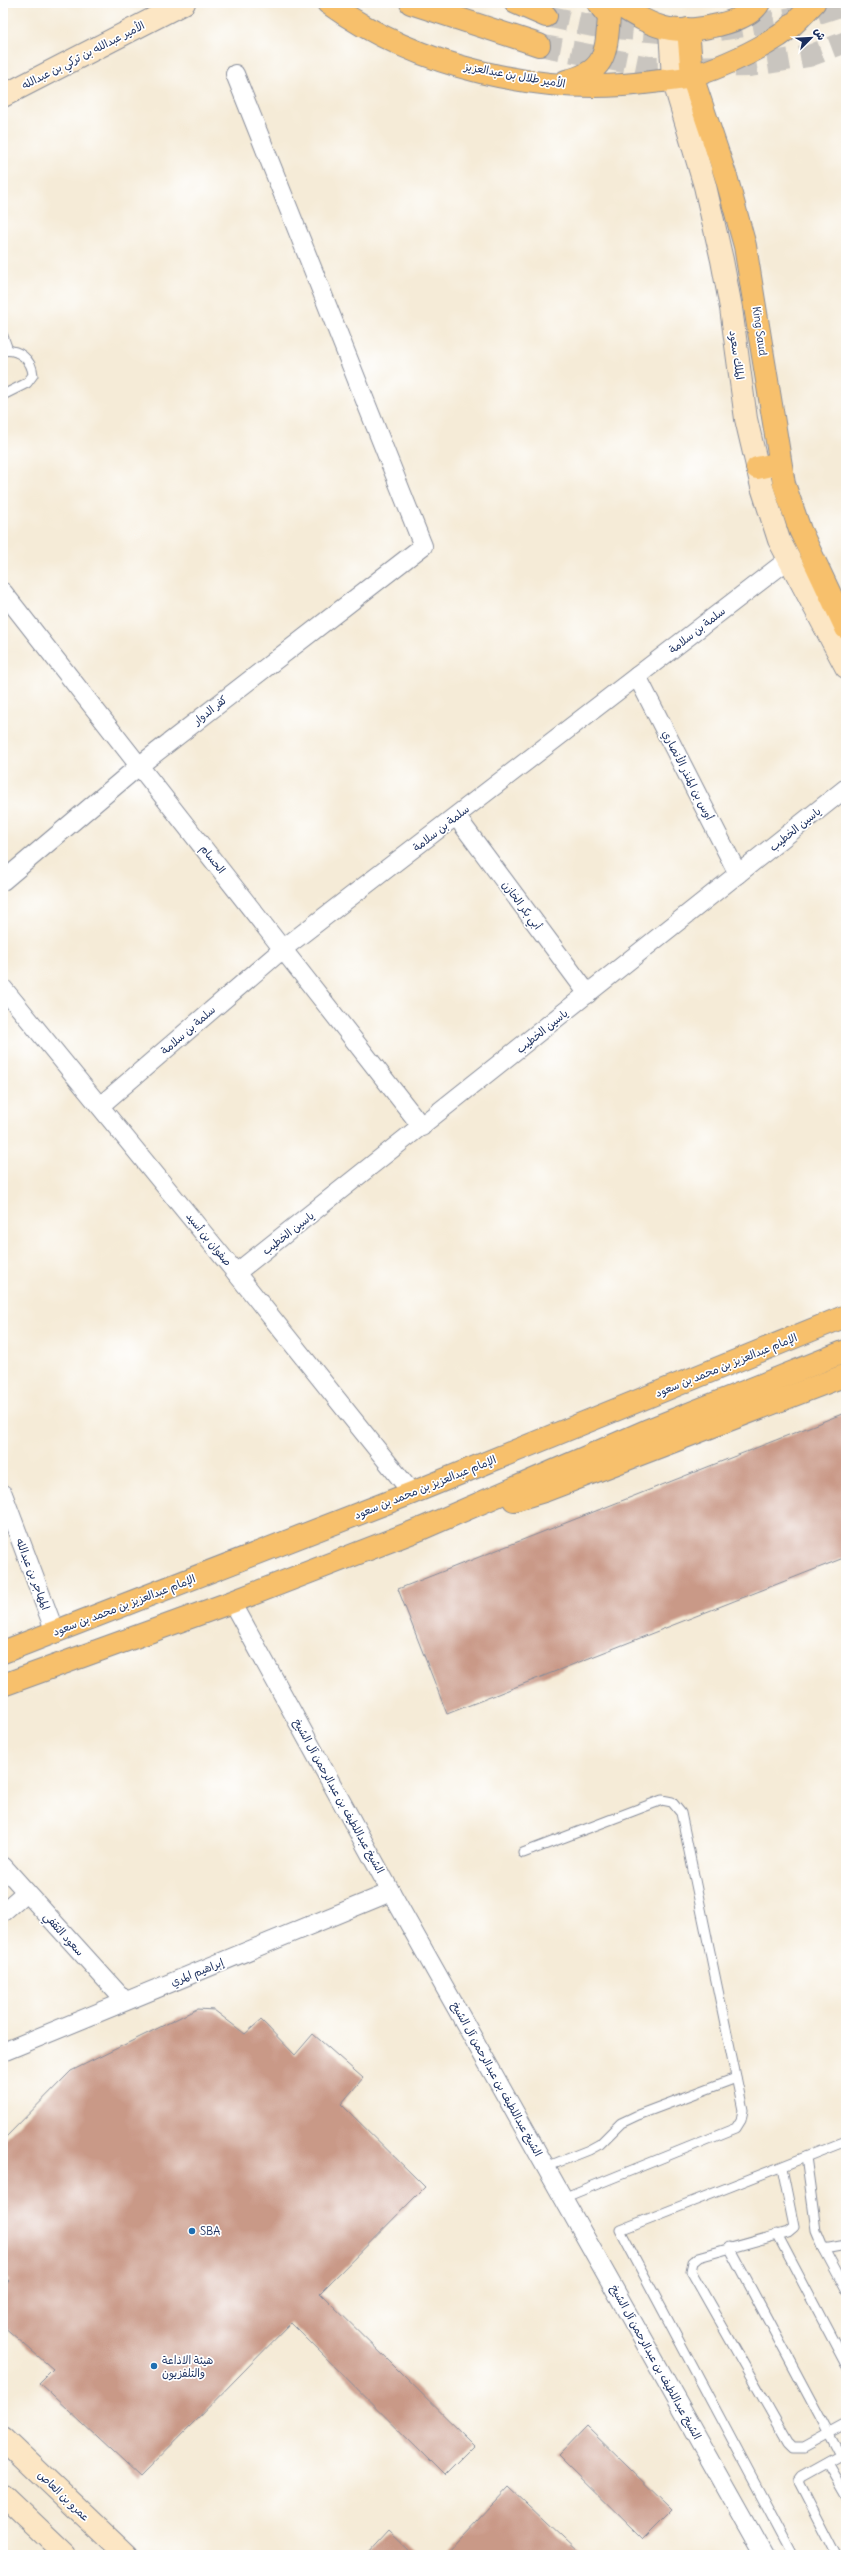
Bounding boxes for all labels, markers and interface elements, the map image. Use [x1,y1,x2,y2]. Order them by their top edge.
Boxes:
street label: الأمير عبدالله بن تركي بن عبدالله [19,18,149,96]
north arrow [791,18,831,58]
text: ش [811,26,829,42]
street label: الأمير طلال بن عبدالعزيز [462,59,567,92]
street label: King Saud [750,305,770,357]
street label: الملك سعود [726,329,747,381]
street label: سلمة بن سلامة [666,604,729,657]
street label: كفر الدوار [189,692,230,728]
street label: أوس بن المنذر الأنصاري [658,728,717,823]
street label: سلمة بن سلامة [410,802,473,855]
street label: ياسين الخطيب [766,804,824,855]
street label: الحسام [196,842,229,878]
street label: أبي بكر الخازن [496,878,545,935]
street label: سلمة بن سلامة [158,1002,219,1058]
street label: ياسين الخطيب [513,1006,571,1057]
street label: ياسين الخطيب [259,1208,317,1258]
street label: صفوان بن أسيد [182,1209,235,1269]
street label: الإمام عبدالعزيز بن محمد بن سعود [653,1330,800,1402]
street label: الإمام عبدالعزيز بن محمد بن سعود [352,1452,499,1524]
street label: المهاجر بن عبدالله [12,1536,53,1612]
street label: الإمام عبدالعزيز بن محمد بن سعود [51,1571,198,1641]
street label: الشيخ عبداللطيف بن عبدالرحمن آل الشيخ [290,1716,387,1876]
street label: سعود الثقفي [38,1909,87,1961]
street label: إبراهيم المري [168,1955,227,1991]
street label: الشيخ عبداللطيف بن عبدالرحمن آل الشيخ [448,1999,545,2159]
place label: SBA [200,2224,220,2238]
marker: SBA [187,2226,197,2236]
street label: الشيخ عبداللطيف بن عبدالرحمن آل الشيخ [607,2282,704,2442]
place label: هيئة الاذاعة والتلفزيون [162,2353,213,2381]
marker: هيئة الاذاعة والتلفزيون [149,2361,159,2371]
street label: عمرو بن العاص [34,2468,93,2525]

